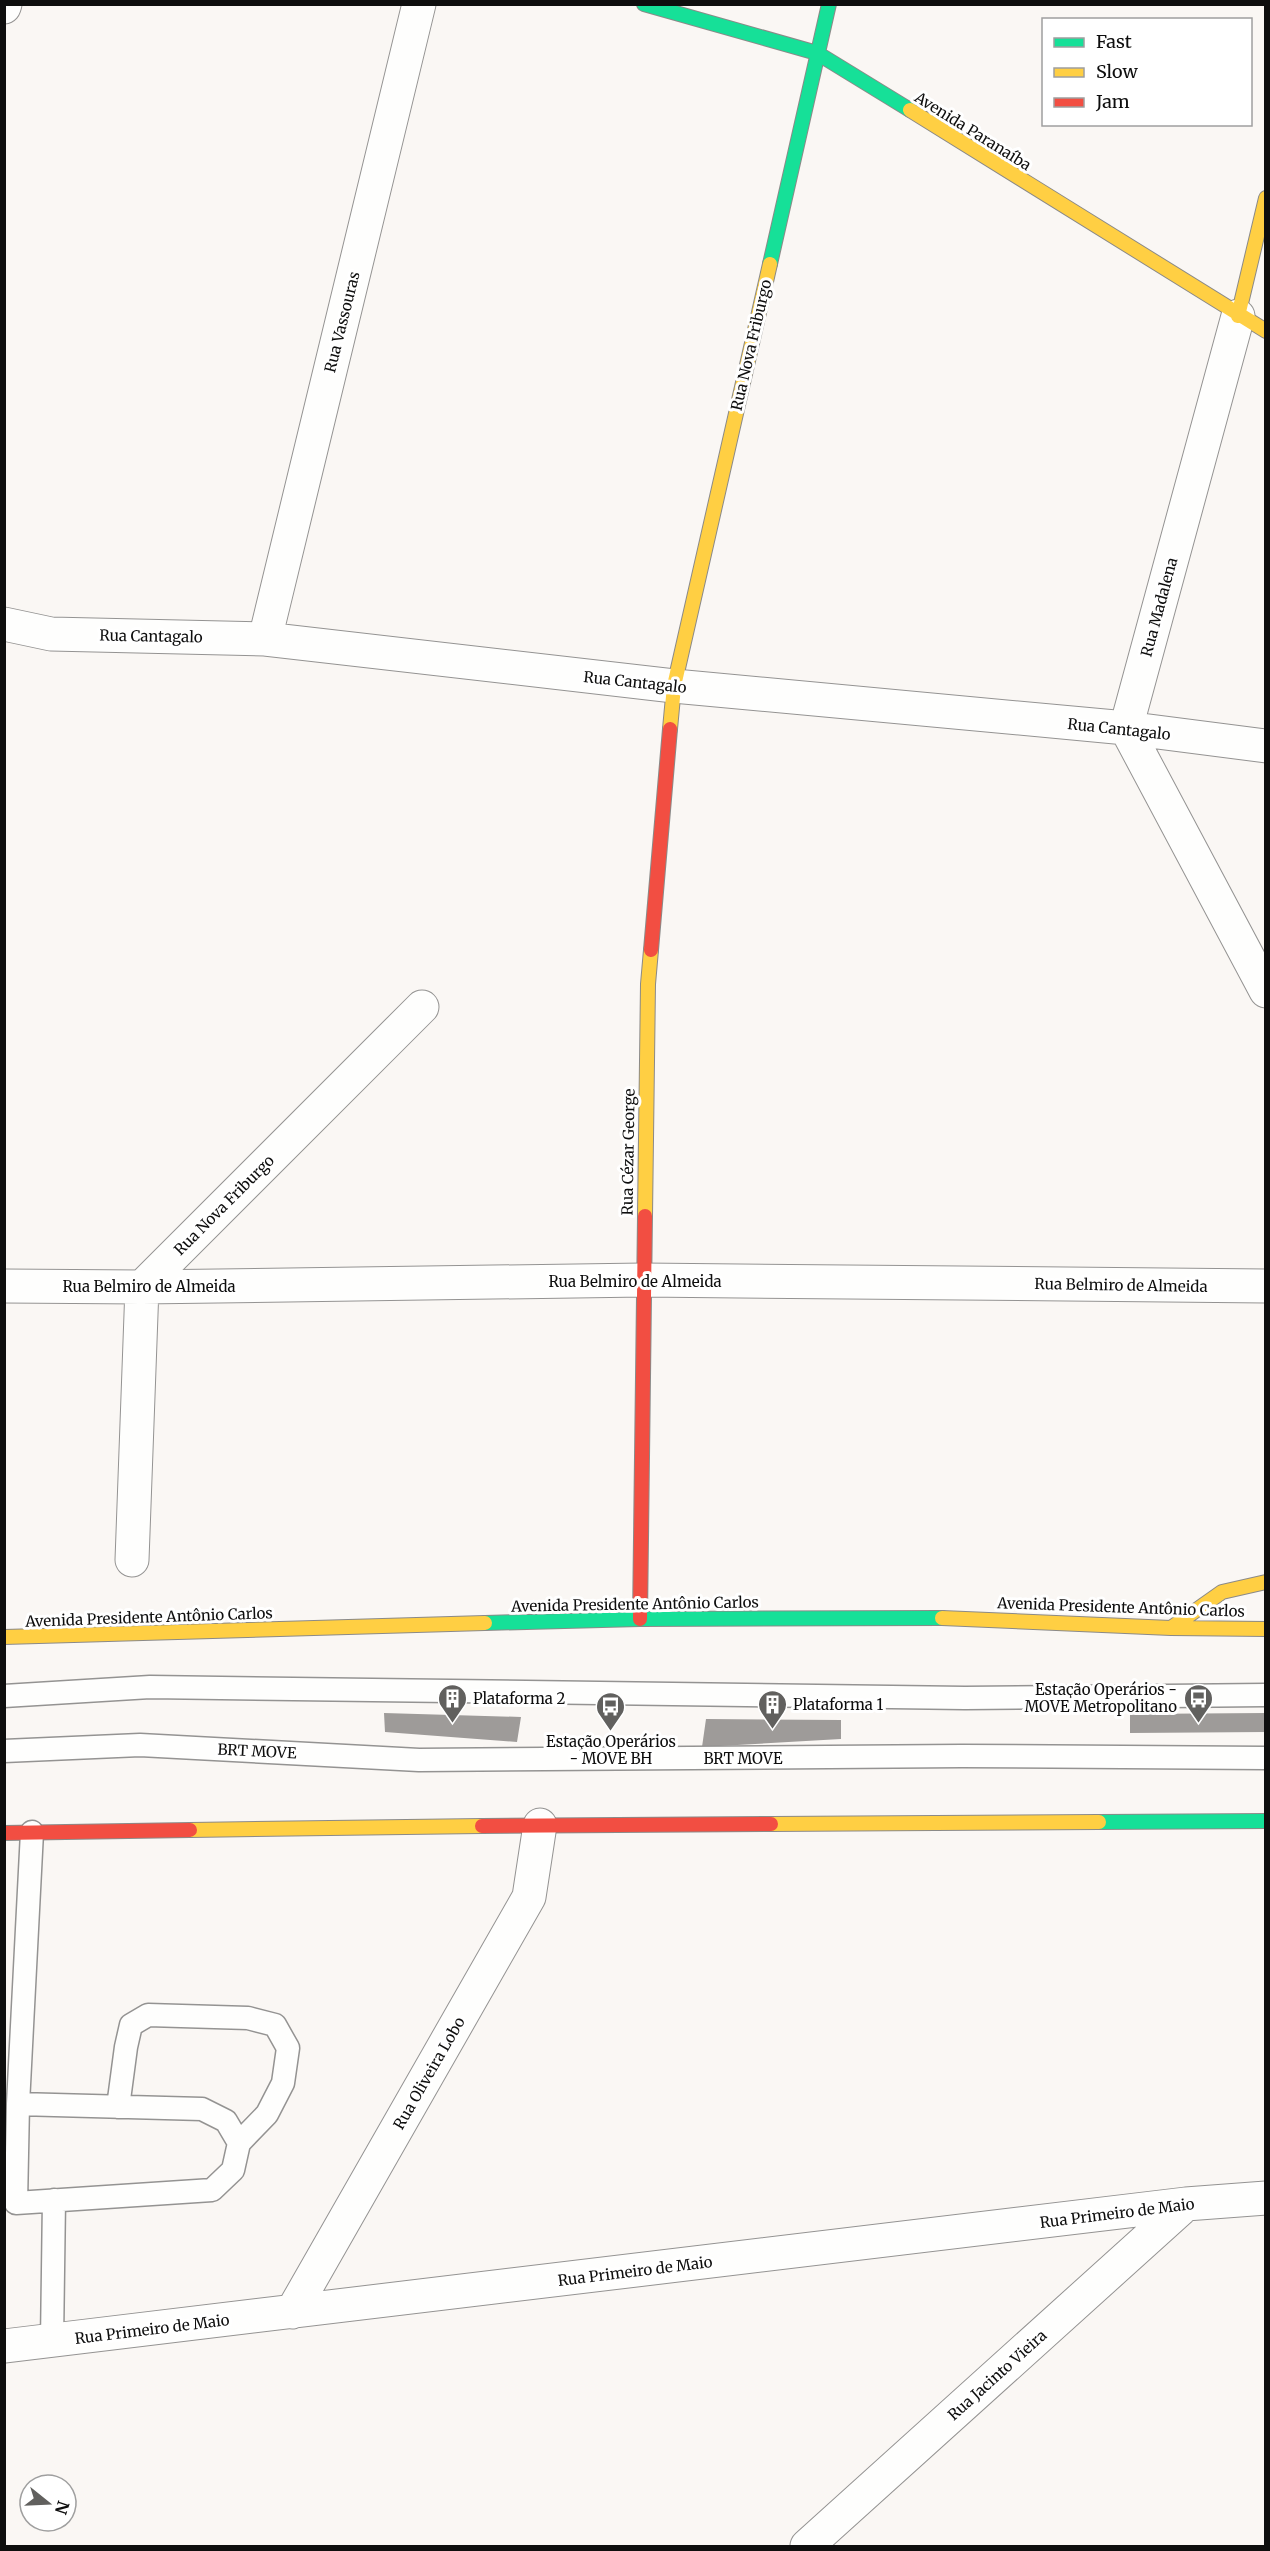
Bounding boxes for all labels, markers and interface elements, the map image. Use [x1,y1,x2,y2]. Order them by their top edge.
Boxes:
legend [1042,18,1252,126]
text: Fast [1096,30,1132,53]
text: Slow [1096,60,1139,83]
street label: Avenida Paranaíba [910,87,1035,174]
text: Jam [1095,90,1130,113]
street label: Rua Vassouras [320,270,364,374]
street label: Rua Nova Friburgo [727,277,775,412]
street label: Rua Madalena [1137,555,1181,659]
street label: Rua Cantagalo [99,626,203,646]
street label: Rua Cantagalo [583,667,688,697]
street label: Rua Cantagalo [1067,714,1172,744]
street label: Rua Cézar George [617,1088,639,1216]
street label: Rua Nova Friburgo [170,1151,278,1259]
street label: Rua Belmiro de Almeida [548,1272,722,1291]
street label: Rua Belmiro de Almeida [1034,1274,1208,1296]
street label: Rua Belmiro de Almeida [62,1277,236,1296]
street label: Avenida Presidente Antônio Carlos [510,1592,759,1616]
street label: Avenida Presidente Antônio Carlos [996,1593,1245,1621]
street label: Avenida Presidente Antônio Carlos [24,1603,273,1631]
place label: Estação Operários - MOVE Metropolitano [1025,1680,1177,1716]
building icon: Plataforma 2 [436,1682,468,1724]
bus stop icon: Estação Operários - MOVE Metropolitano [1182,1682,1214,1724]
building icon: Plataforma 1 [756,1688,788,1730]
place label: Plataforma 2 [473,1689,565,1708]
bus stop icon: Estação Operários - MOVE BH [595,1690,627,1732]
place label: Plataforma 1 [793,1695,883,1714]
place label: Estação Operários - MOVE BH [546,1732,676,1768]
street label: BRT MOVE [217,1739,298,1763]
street label: BRT MOVE [703,1749,783,1768]
street label: Rua Oliveira Lobo [389,2013,469,2133]
street label: Rua Primeiro de Maio [1039,2194,1196,2232]
street label: Rua Primeiro de Maio [557,2252,714,2290]
street label: Rua Primeiro de Maio [74,2310,231,2348]
street label: Rua Jacinto Vieira [944,2326,1050,2424]
north arrow [18,2473,78,2533]
text: N [51,2499,74,2517]

